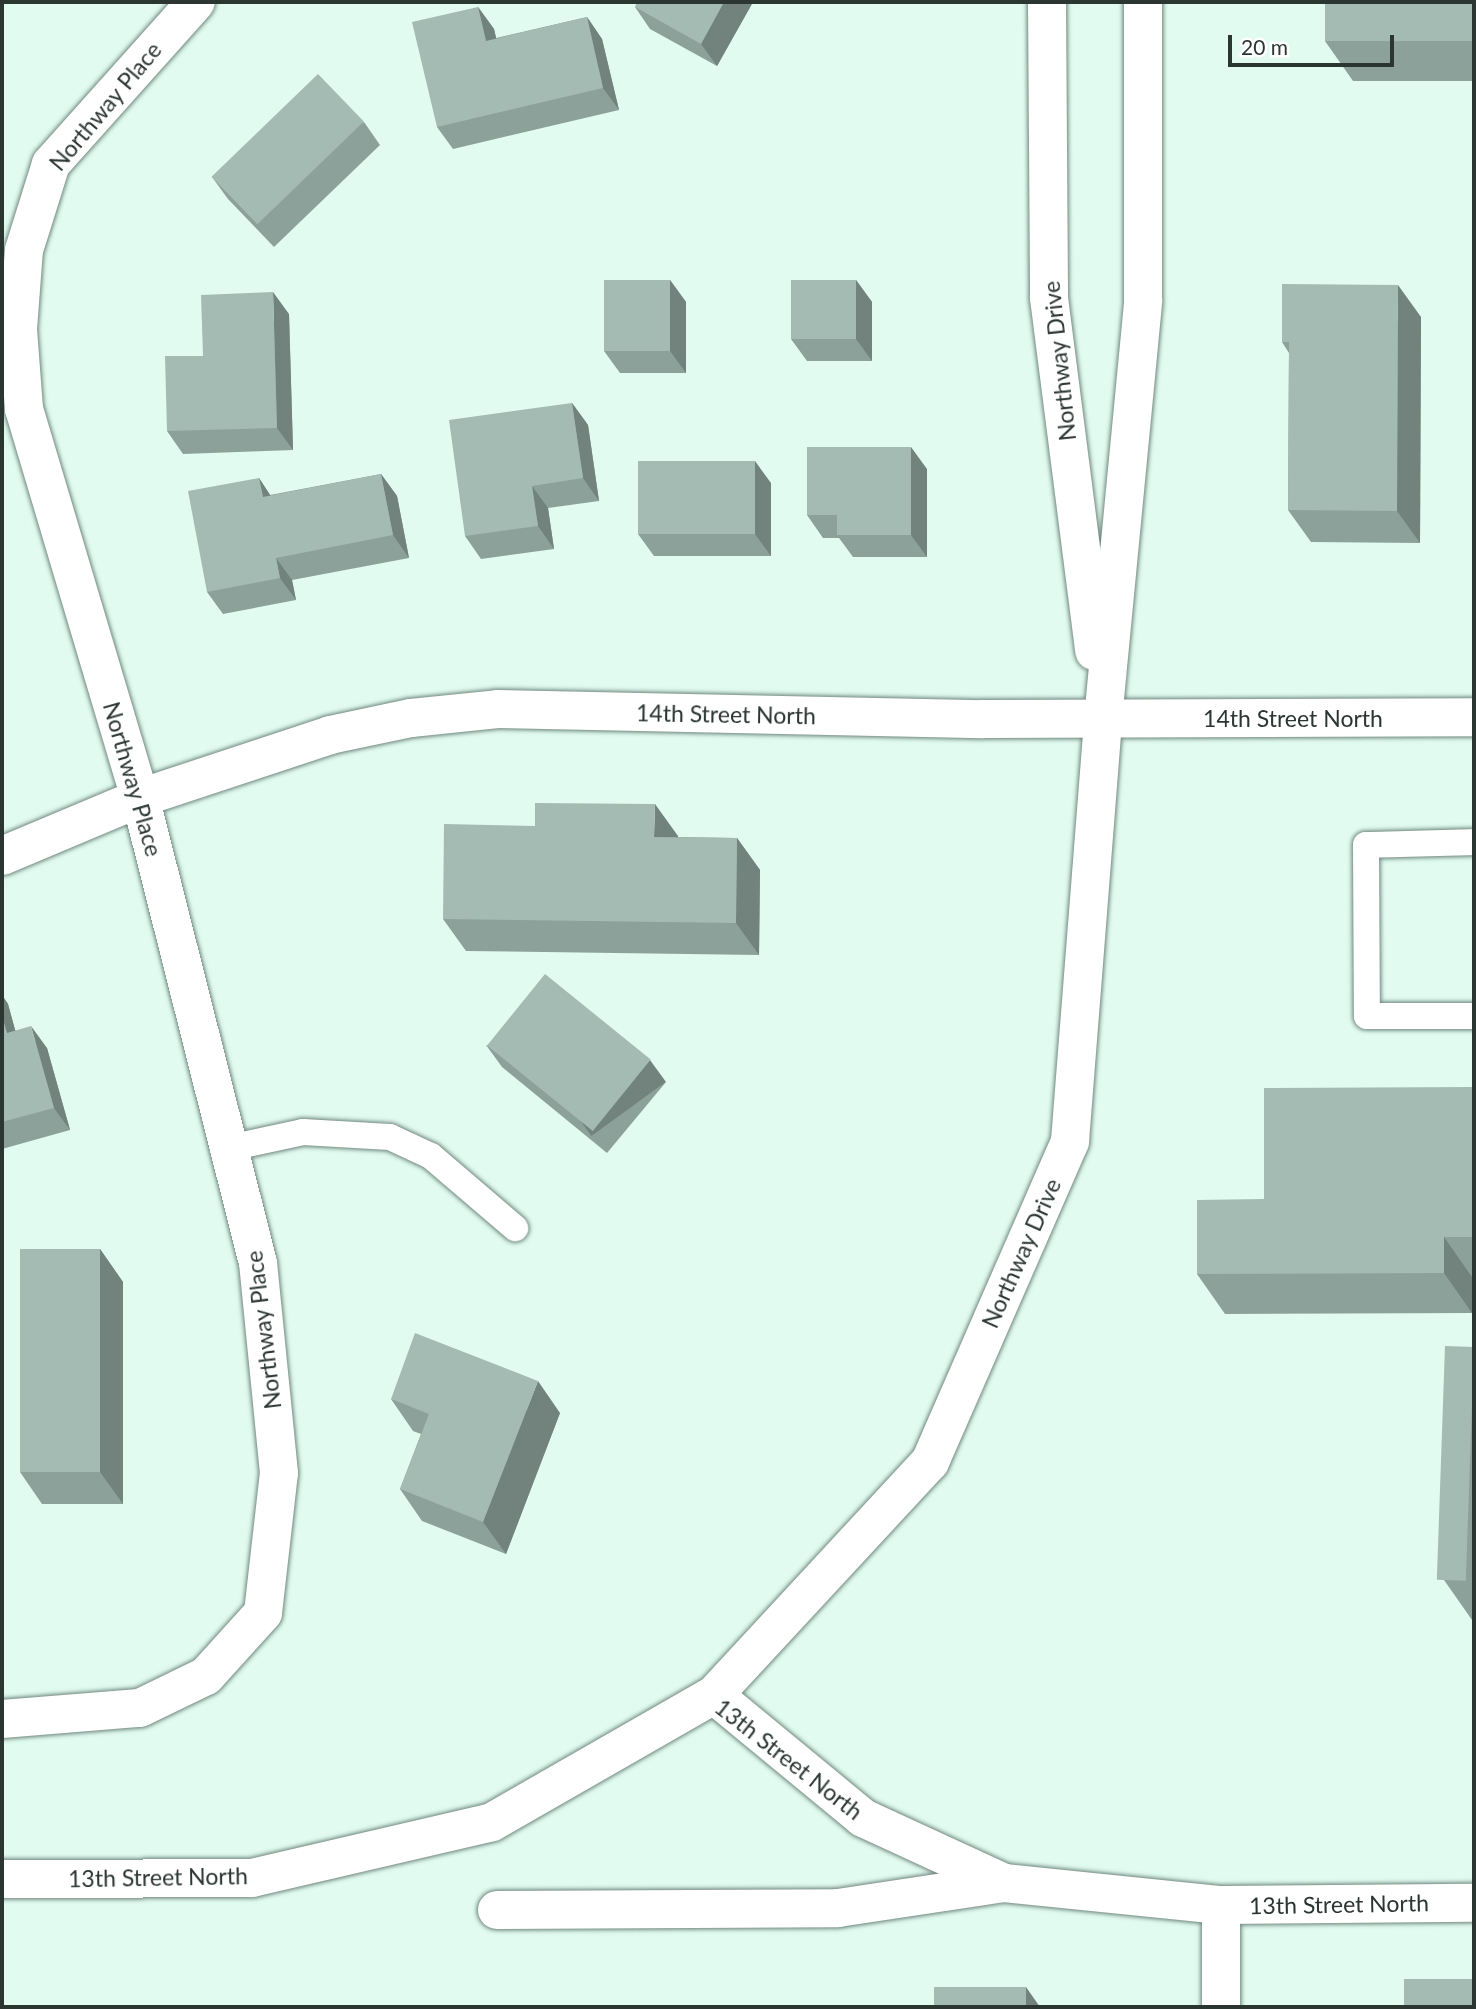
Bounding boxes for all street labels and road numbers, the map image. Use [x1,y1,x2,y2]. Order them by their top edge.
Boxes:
street label: Northway Place [43,36,167,176]
street label: Northway Drive [1037,279,1081,443]
street label: Northway Place [98,698,168,860]
street label: 14th Street North [636,699,816,729]
street label: 14th Street North [1203,704,1383,732]
street label: Northway Drive [976,1174,1066,1332]
street label: Northway Place [240,1249,286,1411]
street label: 13th Street North [710,1693,868,1825]
street label: 13th Street North [68,1862,248,1892]
street label: 13th Street North [1249,1889,1429,1919]

